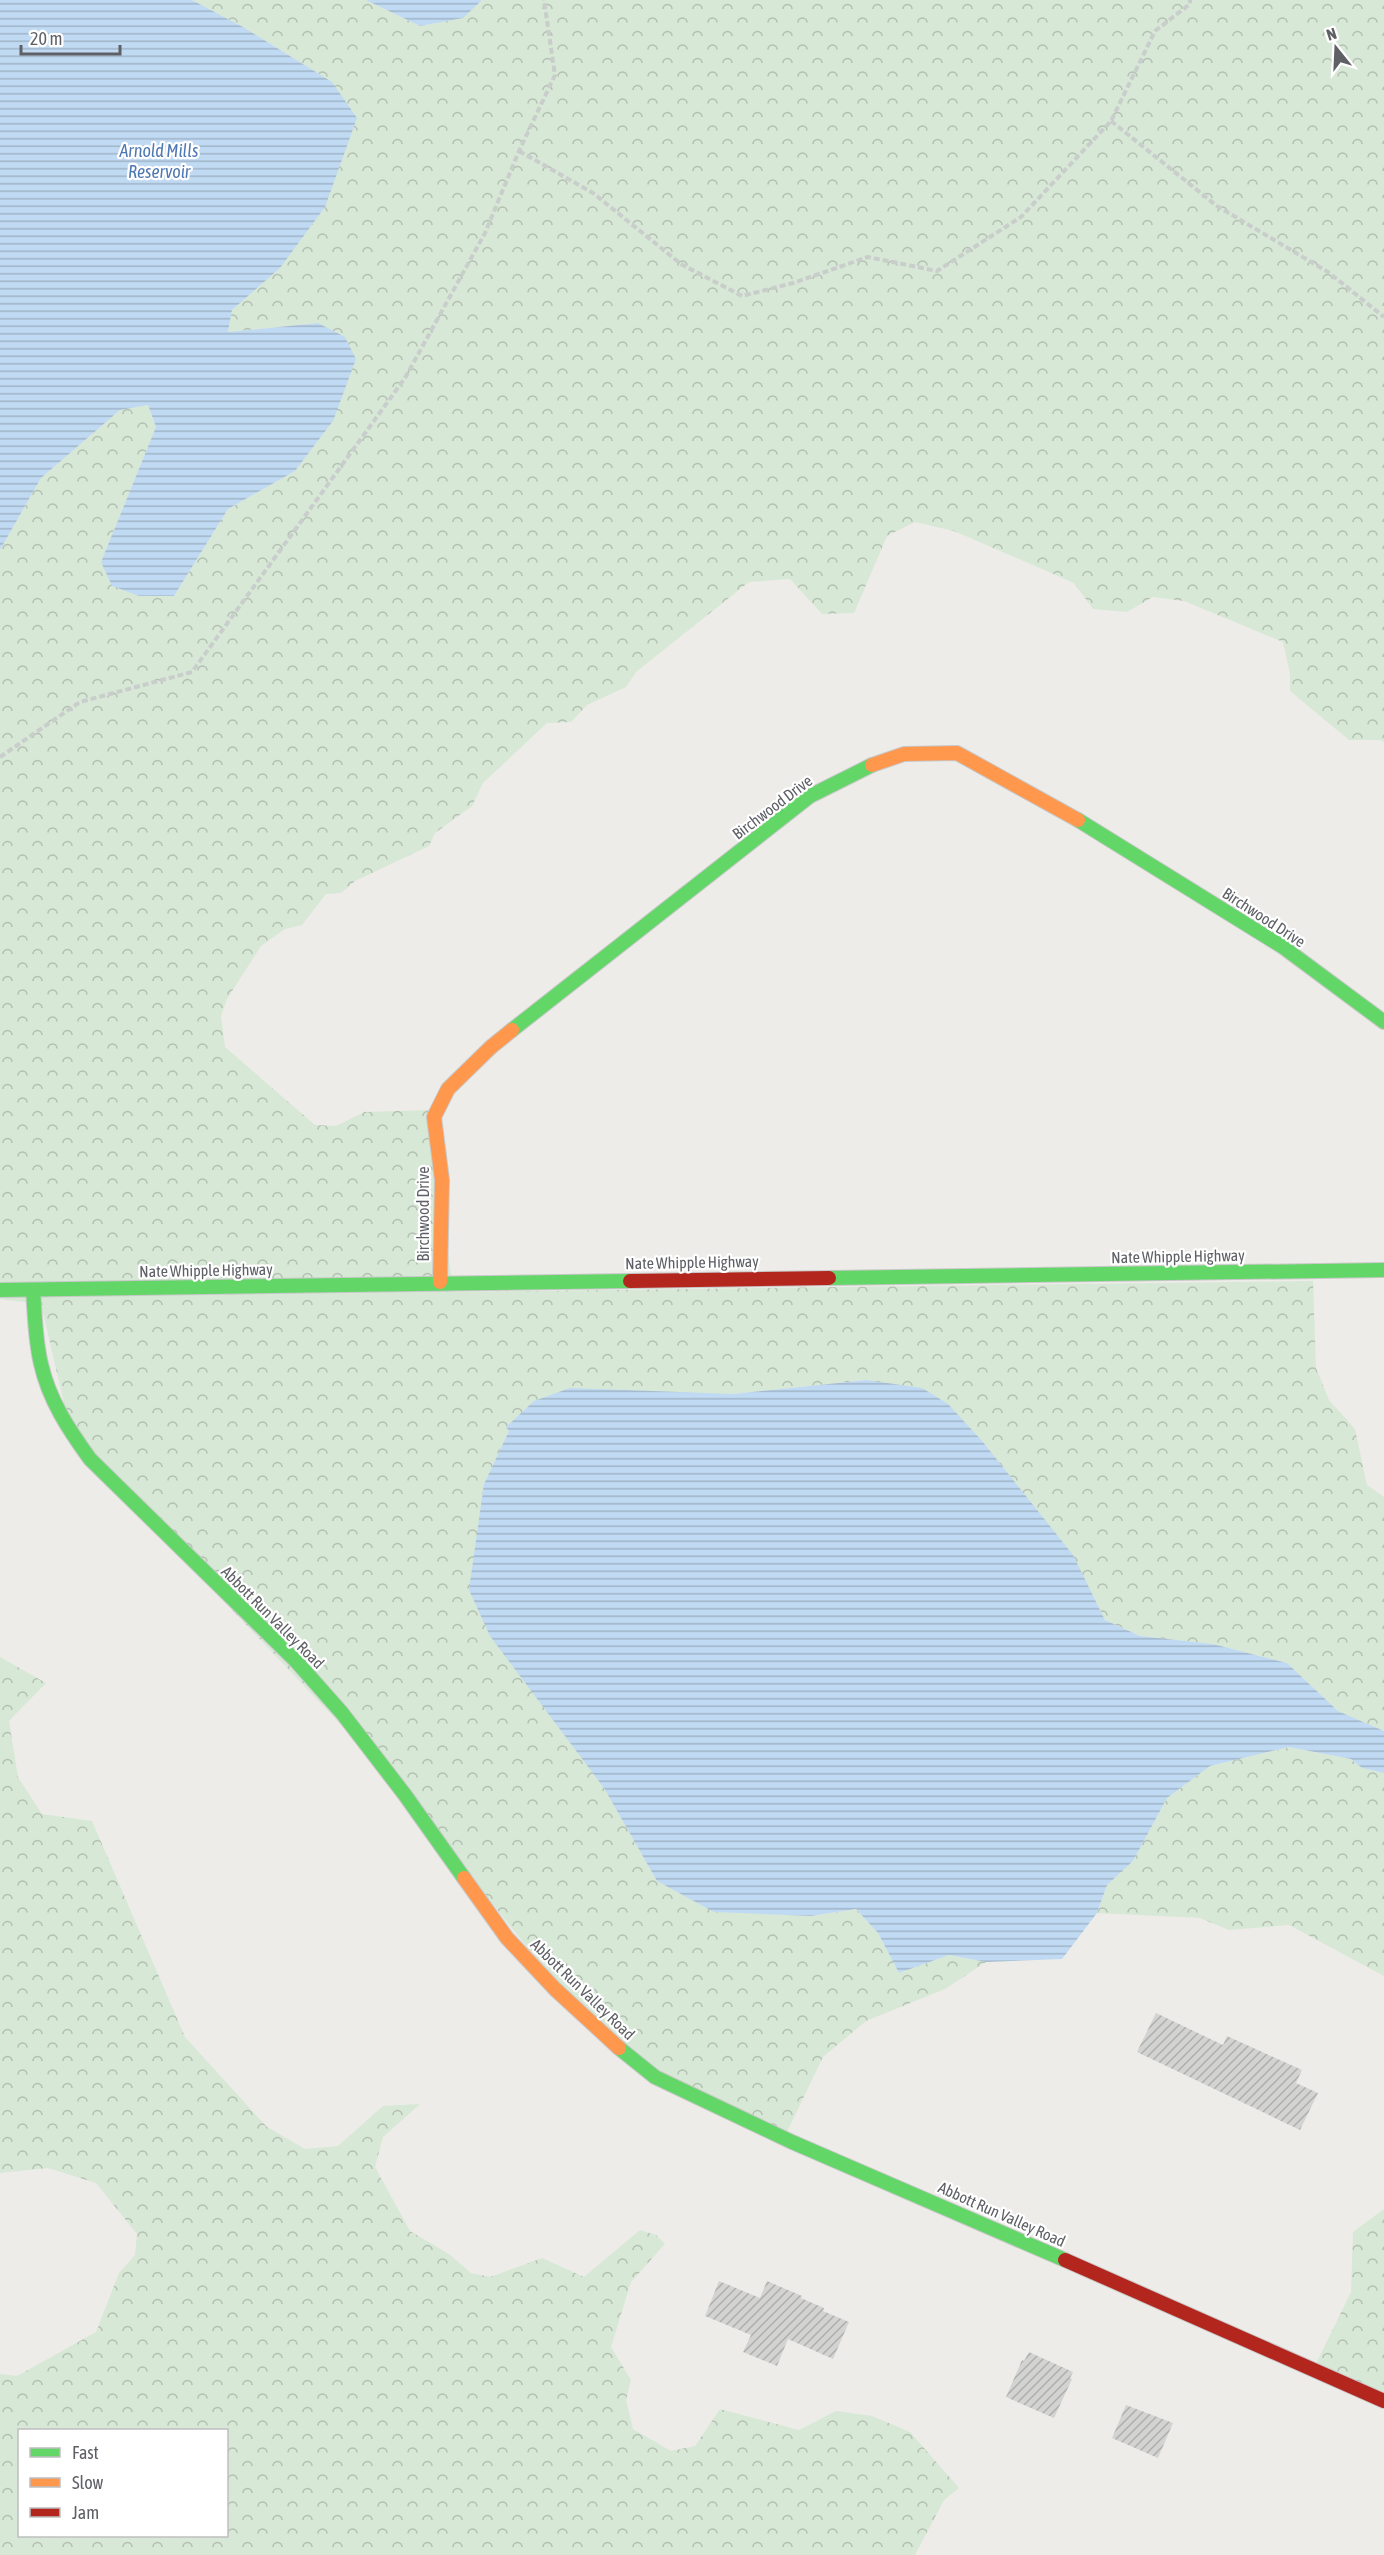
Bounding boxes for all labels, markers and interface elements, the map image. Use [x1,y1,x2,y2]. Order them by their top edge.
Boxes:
scale bar [21,18,120,56]
north arrow [1306,18,1366,78]
text: N [1324,24,1339,44]
text: 20 m [30,28,62,49]
water label: Arnold Mills Reservoir [119,140,198,182]
street label: Birchwood Drive [729,771,815,843]
street label: Birchwood Drive [1219,884,1309,950]
street label: Birchwood Drive [414,1167,432,1261]
street label: Nate Whipple Highway [1111,1246,1245,1267]
street label: Nate Whipple Highway [625,1252,759,1273]
street label: Nate Whipple Highway [139,1260,273,1281]
street label: Abbott Run Valley Road [217,1562,328,1673]
street label: Abbott Run Valley Road [527,1935,639,2044]
street label: Abbott Run Valley Road [935,2178,1068,2251]
legend [18,2429,228,2537]
text: Fast [72,2442,99,2463]
text: Slow [72,2472,103,2493]
text: Jam [72,2502,99,2523]

